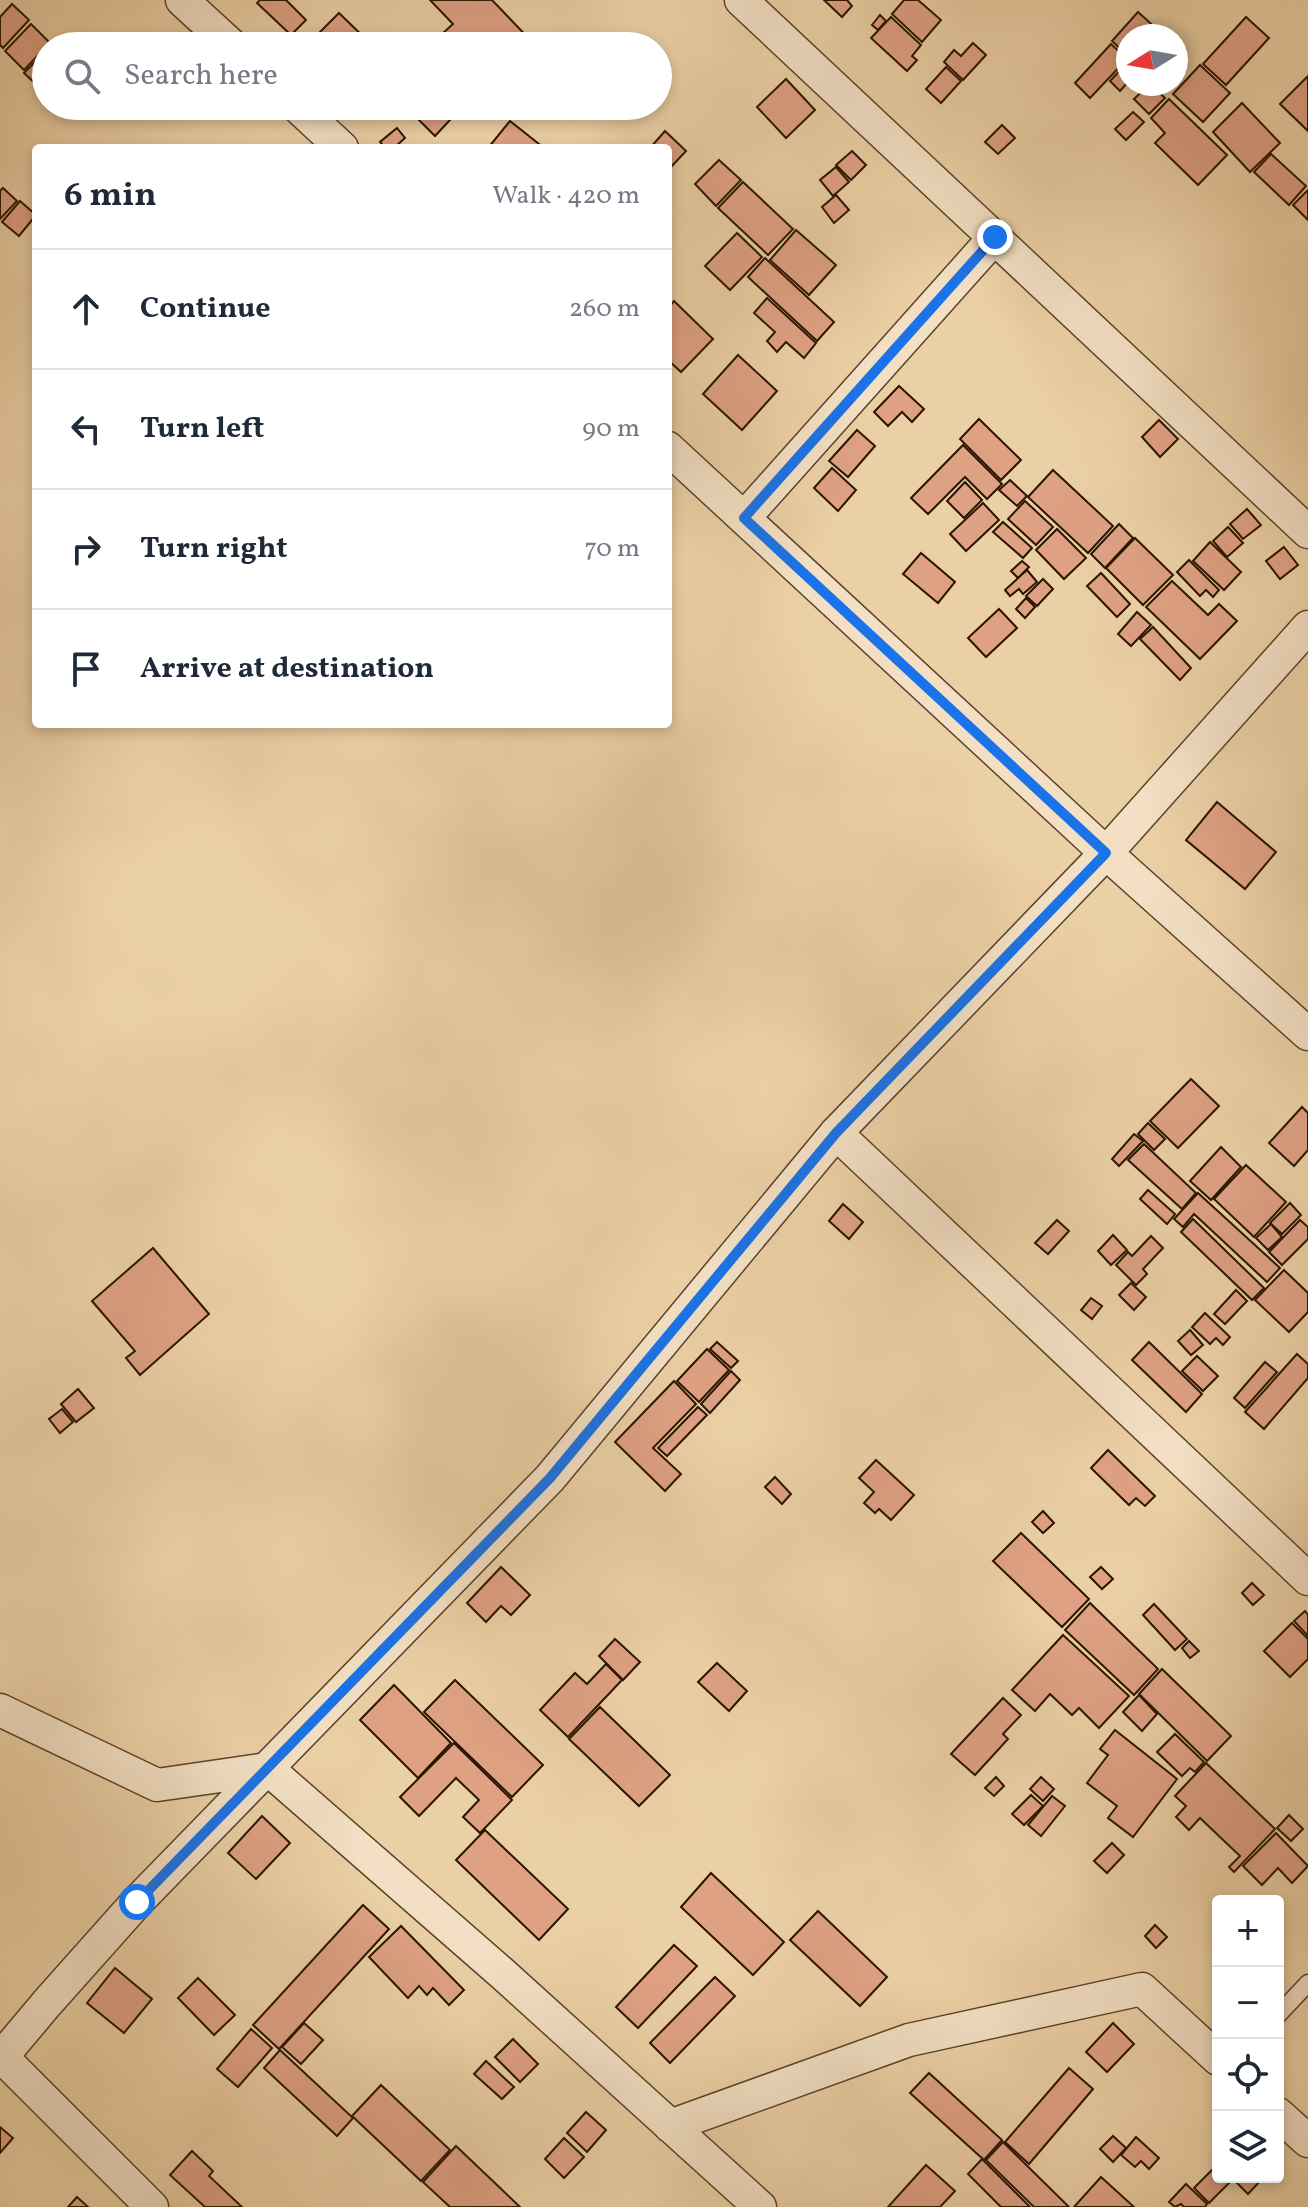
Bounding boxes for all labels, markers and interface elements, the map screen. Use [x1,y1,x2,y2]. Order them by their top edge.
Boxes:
north arrow [1116,24,1188,96]
search box [32,32,672,120]
icon: search [60,54,104,98]
text: Search here [124,55,278,97]
text: 6 min [64,173,157,220]
text: Walk · 420 m [492,178,640,214]
route end [977,219,1013,255]
icon: ahead [64,287,108,331]
text: Continue [140,288,271,330]
text: 260 m [569,291,640,327]
icon: left [64,407,108,451]
text: Turn left [140,408,264,450]
text: 90 m [582,411,640,447]
icon: right [64,527,108,571]
text: Turn right [140,528,288,570]
text: 70 m [585,531,640,567]
icon: arrive [64,647,108,691]
text: Arrive at destination [140,648,434,690]
route start [119,1884,155,1920]
map controls [1212,1895,1284,2183]
button: + [1212,1895,1284,1967]
button: − [1212,1967,1284,2039]
button: locate [1212,2039,1284,2111]
button: layers [1212,2111,1284,2183]

